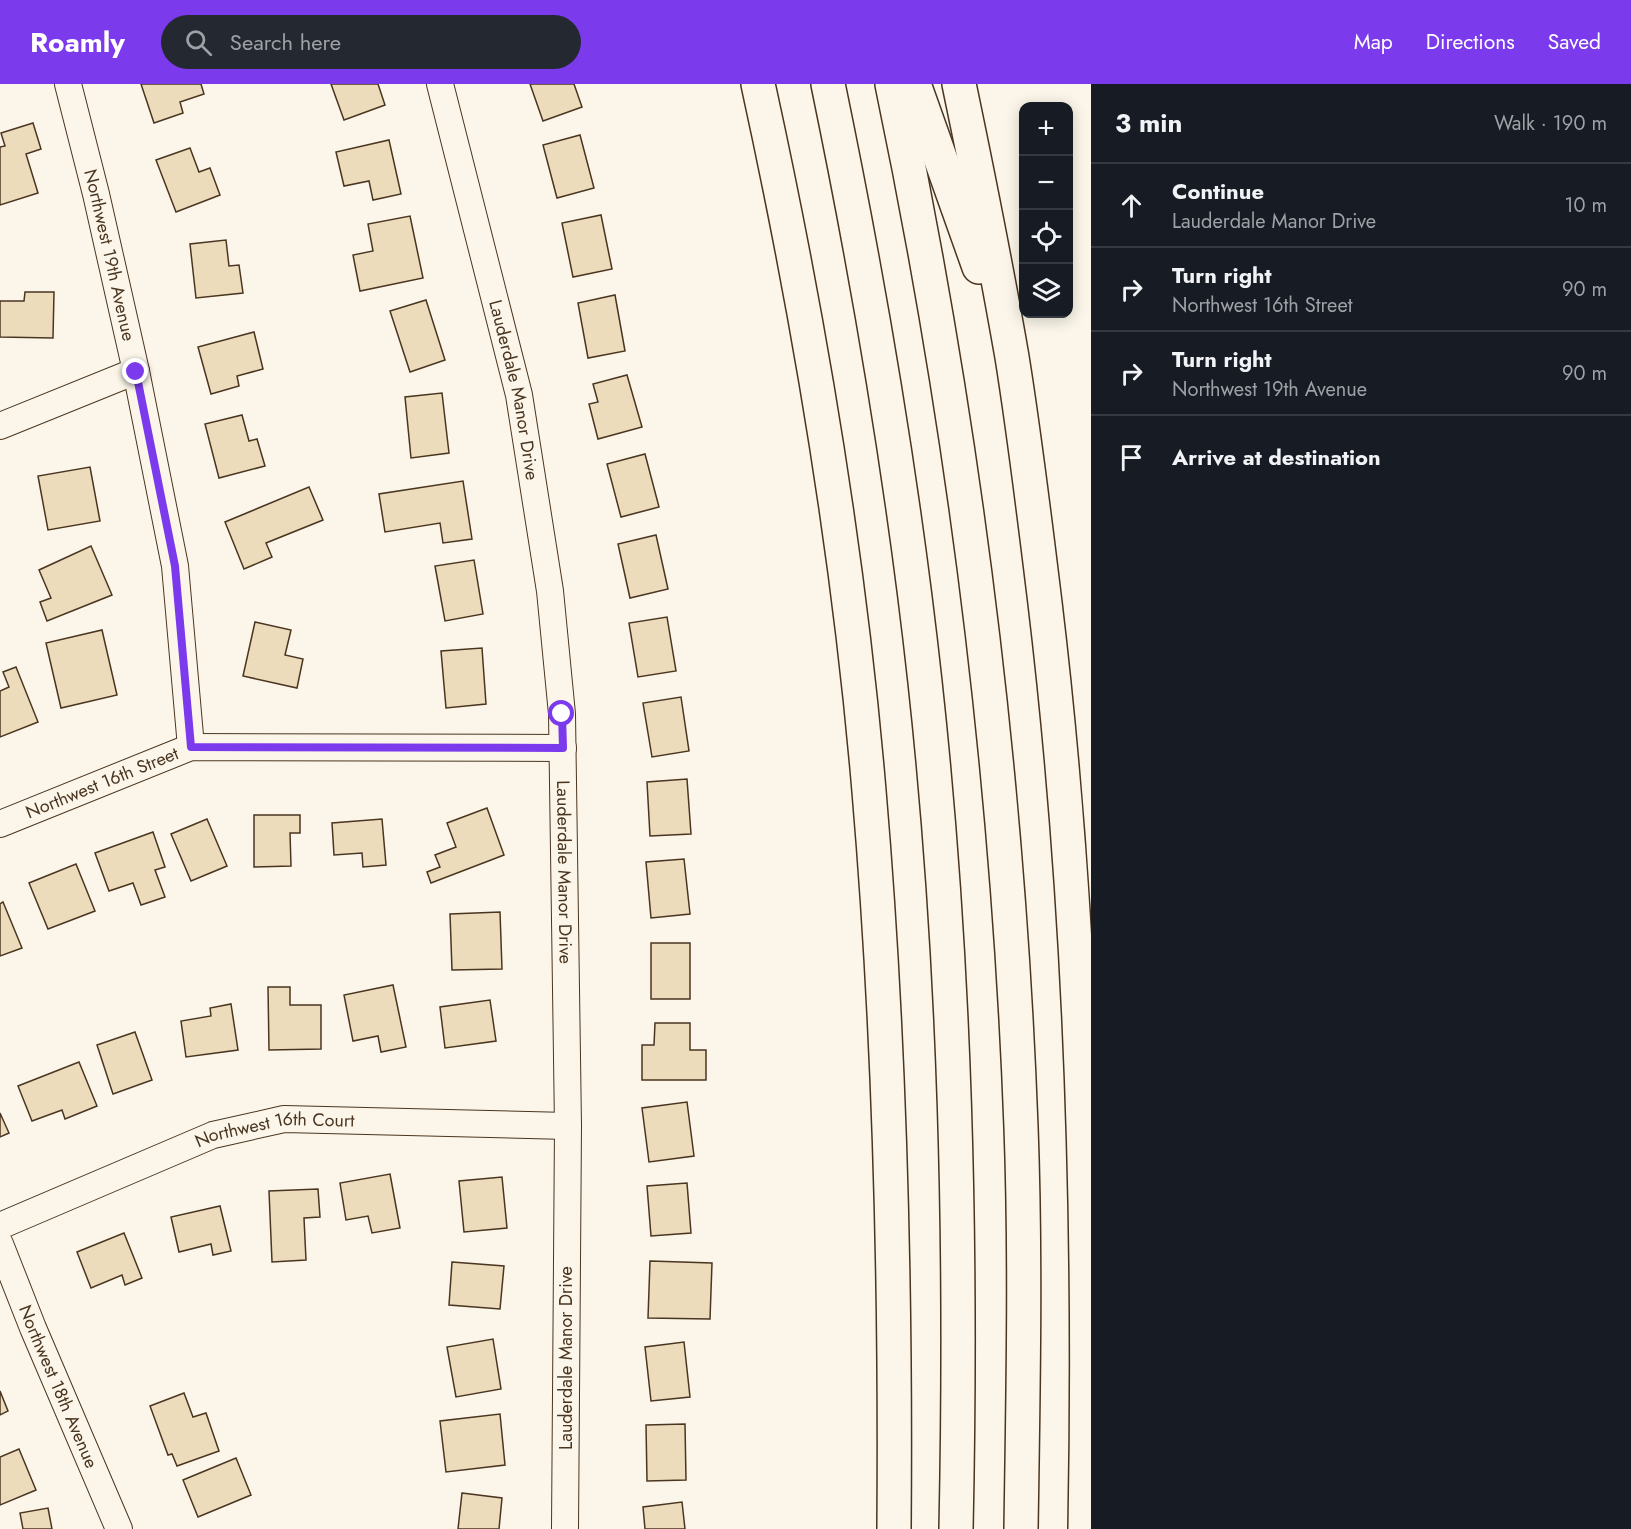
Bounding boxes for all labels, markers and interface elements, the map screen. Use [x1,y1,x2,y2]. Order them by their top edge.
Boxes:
search box [161,15,581,69]
text: Roamly [30,22,125,63]
icon: search [182,26,215,59]
text: Search here [230,26,341,58]
text: Map [1354,27,1393,57]
text: Directions [1426,27,1515,57]
text: Saved [1548,27,1601,57]
map controls [1019,102,1073,318]
button: + [1019,102,1073,156]
text: 3 min [1115,104,1182,142]
text: Walk · 190 m [1494,109,1607,138]
button: − [1019,156,1073,210]
street label: Northwest 19th Avenue [77,166,142,344]
text: Continue [1172,175,1264,207]
icon: ahead [1115,189,1148,222]
text: 10 m [1564,191,1607,220]
text: Lauderdale Manor Drive [1172,207,1376,236]
button: locate [1019,210,1073,264]
text: Turn right [1172,259,1272,291]
button: layers [1019,264,1073,318]
icon: right [1115,273,1148,306]
text: 90 m [1562,275,1607,304]
text: Northwest 16th Street [1172,291,1352,320]
street label: Lauderdale Manor Drive [482,297,545,482]
text: Turn right [1172,343,1272,375]
icon: right [1115,357,1148,390]
route end [122,358,148,384]
text: 90 m [1562,359,1607,388]
text: Northwest 19th Avenue [1172,375,1367,404]
icon: arrive [1115,441,1148,474]
text: Arrive at destination [1172,441,1381,473]
route start [548,700,574,726]
street label: Northwest 16th Street [22,740,183,825]
street label: Lauderdale Manor Drive [550,780,579,964]
street label: Northwest 16th Court [191,1106,355,1154]
street label: Lauderdale Manor Drive [553,1266,579,1450]
street label: Northwest 18th Avenue [12,1301,104,1472]

